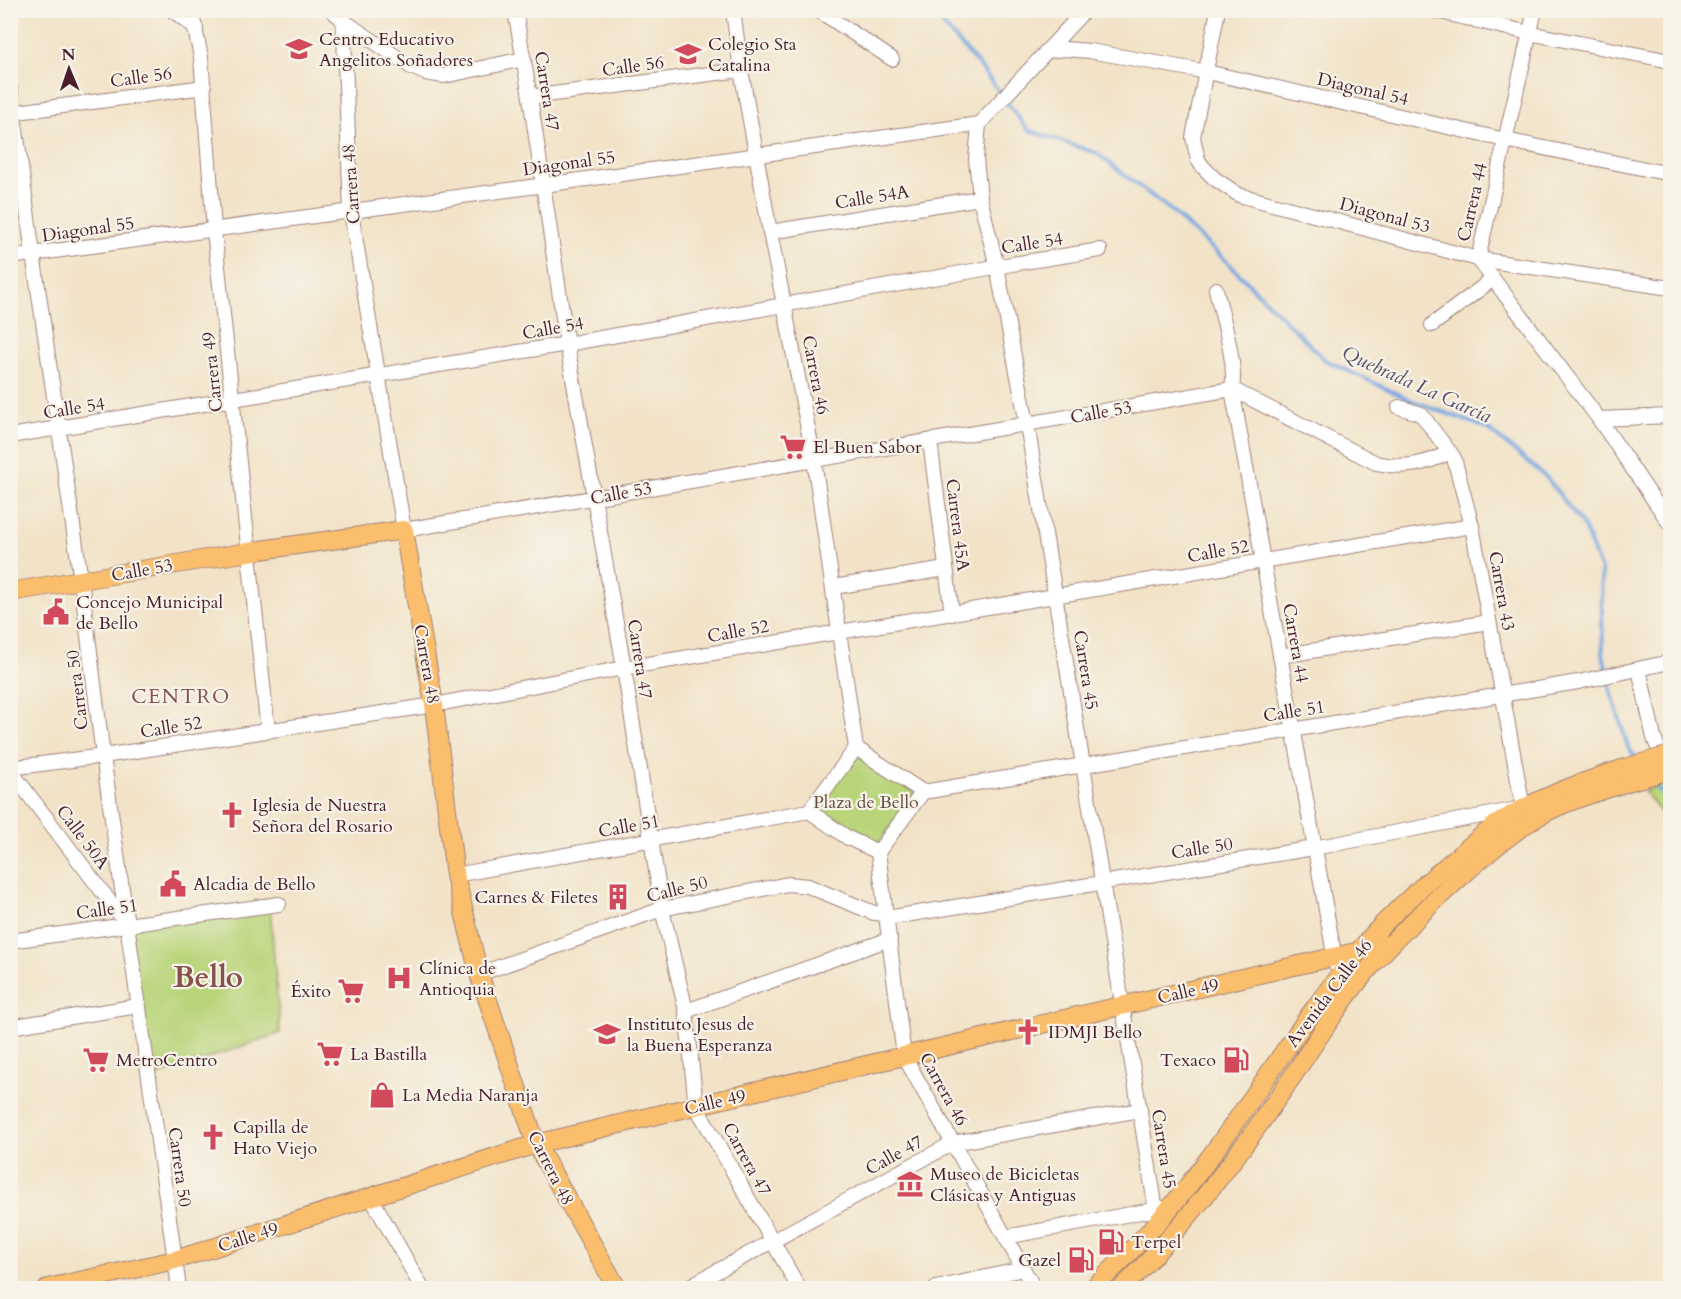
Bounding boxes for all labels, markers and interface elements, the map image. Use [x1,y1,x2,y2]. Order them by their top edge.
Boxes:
place label: Centro Educativo Angelitos Soñadores [319,27,473,73]
place label: Colegio Sta Catalina [708,32,797,78]
school or university icon: Centro Educativo Angelitos Soñadores [284,34,314,64]
north arrow [39,39,99,99]
school or university icon: Colegio Sta Catalina [673,39,703,69]
text: N [61,44,76,66]
street label: Carrera 47 [528,49,565,133]
street label: Calle 56 [601,50,666,83]
street label: Calle 56 [109,61,174,94]
street label: Diagonal 54 [1315,67,1411,112]
street label: Carrera 48 [336,143,367,225]
street label: Diagonal 55 [521,145,617,182]
street label: Carrera 44 [1451,160,1494,244]
street label: Calle 54A [833,179,911,216]
street label: Diagonal 53 [1337,191,1433,240]
street label: Diagonal 55 [40,211,136,248]
street label: Calle 54 [999,226,1065,261]
street label: Calle 54 [520,311,586,346]
street label: Carrera 49 [196,331,229,413]
street label: Carrera 46 [796,333,835,417]
water label: Quebrada La García [1338,339,1496,430]
street label: Calle 54 [41,391,107,426]
street label: Calle 53 [1068,395,1134,430]
supermarket icon: El Buen Sabor [778,432,808,462]
place label: El Buen Sabor [813,435,922,460]
street label: Calle 53 [588,476,654,511]
street label: Carrera 45A [939,477,976,573]
street label: Calle 52 [1185,534,1251,569]
street label: Carrera 43 [1482,549,1521,633]
street label: Calle 53 [109,553,175,588]
place label: Concejo Municipal de Bello [76,590,223,636]
public building icon: Concejo Municipal de Bello [41,597,71,627]
street label: Carrera 44 [1276,601,1315,685]
street label: Calle 52 [705,614,771,649]
street label: Carrera 47 [621,617,658,701]
street label: Carrera 48 [407,622,446,706]
street label: Carrera 45 [1067,628,1104,712]
street label: Carrera 50 [60,648,95,731]
district label: CENTRO [131,683,231,710]
street label: Calle 51 [1261,694,1327,729]
street label: Calle 52 [138,710,204,745]
park label: Plaza de Bello [813,790,919,815]
place label: Iglesia de Nuestra Señora del Rosario [252,793,393,839]
street label: Calle 50A [50,800,115,875]
church icon: Iglesia de Nuestra Señora del Rosario [217,800,247,830]
street label: Calle 51 [596,809,662,844]
street label: Calle 50 [1169,831,1235,866]
public building icon: Alcadia de Bello [158,869,188,899]
street label: Calle 50 [644,870,710,909]
place label: Alcadia de Bello [193,872,316,897]
building icon: Carnes & Filetes [603,882,633,912]
place label: Carnes & Filetes [474,885,598,910]
street label: Calle 51 [75,893,140,926]
street label: Avenida Calle 46 [1280,934,1378,1053]
place label: Clínica de Antioquia [419,956,496,1002]
district label: Bello [173,957,243,998]
hospital icon: Clínica de Antioquia [384,963,414,993]
street label: Calle 49 [1155,972,1221,1011]
supermarket icon: Éxito [336,976,366,1006]
place label: Éxito [290,979,331,1004]
place label: Instituto Jesus de la Buena Esperanza [627,1012,773,1058]
church icon: IDMJI Bello [1013,1017,1043,1047]
school or university icon: Instituto Jesus de la Buena Esperanza [592,1019,622,1049]
place label: IDMJI Bello [1048,1020,1142,1045]
supermarket icon: La Bastilla [315,1039,345,1069]
place label: La Bastilla [350,1042,427,1067]
supermarket icon: MetroCentro [81,1045,111,1075]
fuel station icon: Texaco [1221,1045,1251,1075]
place label: MetroCentro [116,1048,218,1073]
street label: Carrera 46 [913,1048,974,1130]
place label: Texaco [1160,1048,1216,1073]
shop icon: La Media Naranja [367,1080,397,1110]
place label: La Media Naranja [402,1083,539,1108]
street label: Calle 49 [682,1083,748,1122]
street label: Carrera 45 [1145,1107,1182,1191]
place label: Capilla de Hato Viejo [233,1115,318,1161]
street label: Carrera 47 [716,1118,777,1200]
church icon: Capilla de Hato Viejo [198,1122,228,1152]
street label: Carrera 50 [162,1125,197,1209]
street label: Carrera 48 [521,1127,580,1210]
street label: Calle 47 [861,1129,927,1181]
place label: Museo de Bicicletas Clásicas y Antiguas [930,1162,1079,1208]
museum icon: Museo de Bicicletas Clásicas y Antiguas [895,1169,925,1199]
street label: Calle 49 [215,1216,282,1259]
fuel station icon: Terpel [1096,1227,1126,1257]
place label: Terpel [1131,1230,1182,1255]
fuel station icon: Gazel [1066,1245,1096,1275]
place label: Gazel [1018,1248,1061,1273]

